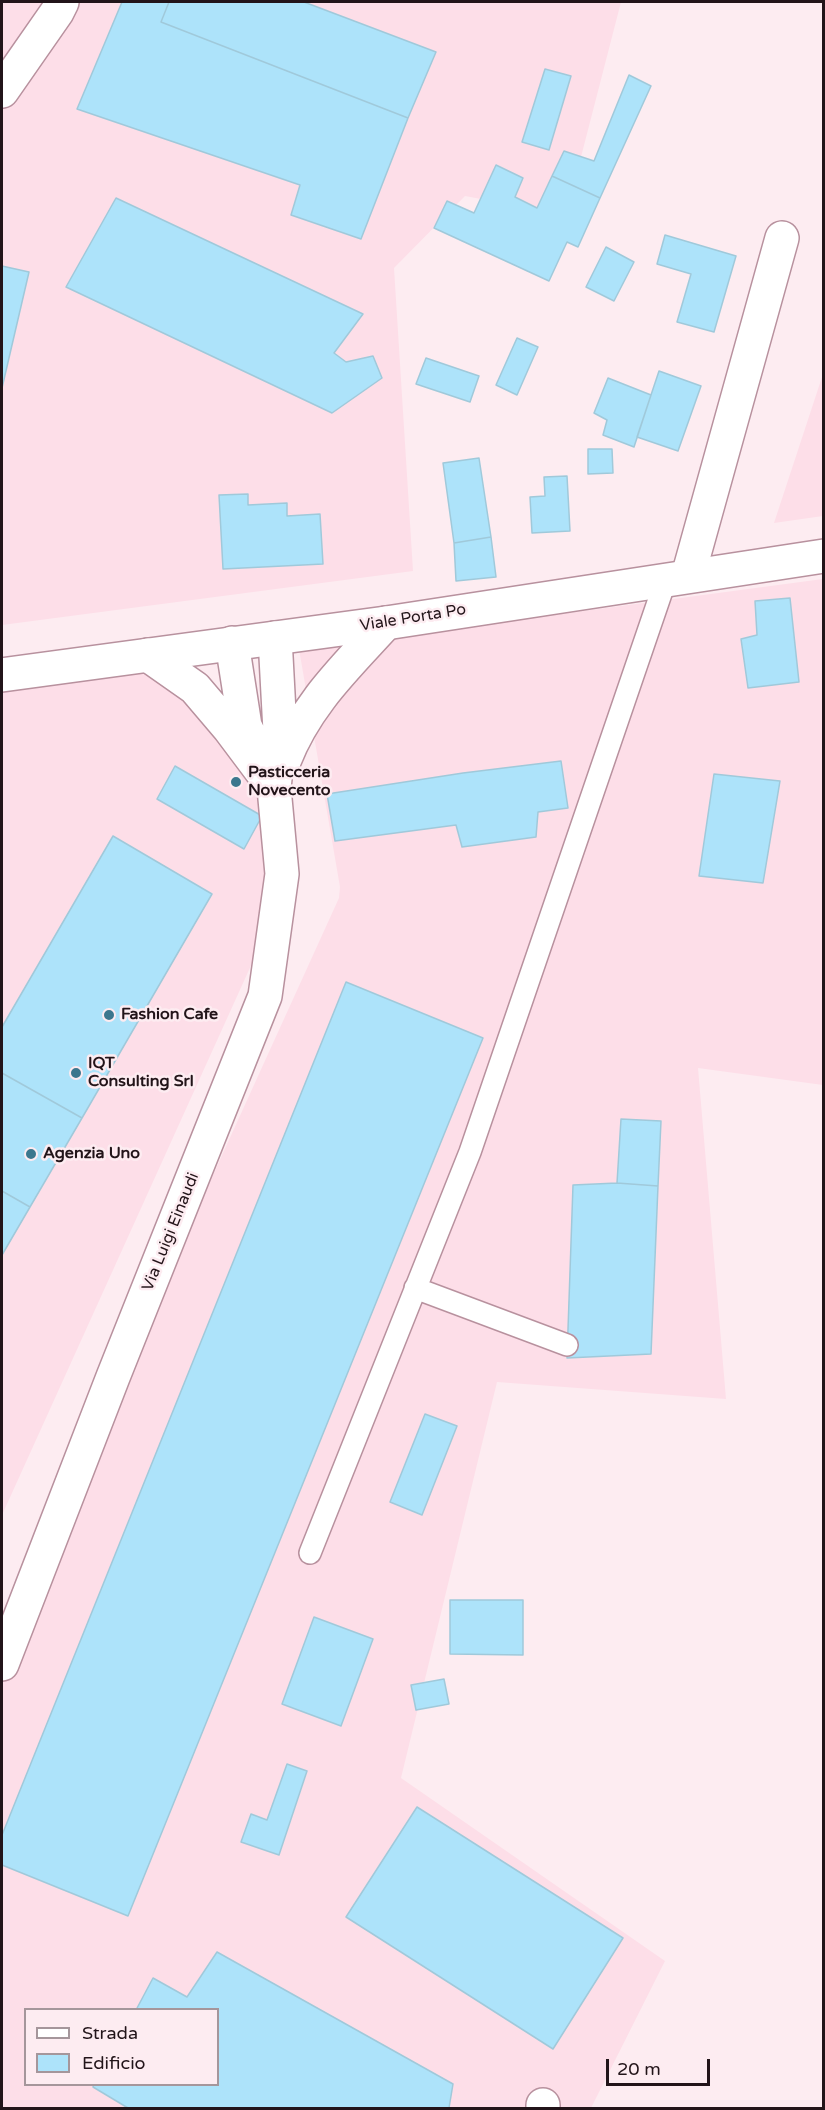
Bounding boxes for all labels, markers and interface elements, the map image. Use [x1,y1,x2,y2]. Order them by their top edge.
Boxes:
street label: Viale Porta Po [359,600,467,636]
place label: Pasticceria Novecento [248,763,330,801]
marker: Pasticceria Novecento [229,775,243,789]
place label: Fashion Cafe [121,1005,218,1025]
marker: Fashion Cafe [102,1008,116,1022]
place label: IQT Consulting Srl [88,1054,194,1092]
marker: IQT Consulting Srl [69,1066,83,1080]
place label: Agenzia Uno [43,1144,140,1164]
marker: Agenzia Uno [24,1147,38,1161]
street label: Via Luigi Einaudi [139,1170,203,1294]
legend [24,2008,219,2086]
text: Strada [82,2022,138,2044]
scale bar [609,2047,712,2085]
text: Edificio [82,2052,146,2074]
text: 20 m [617,2058,661,2080]

